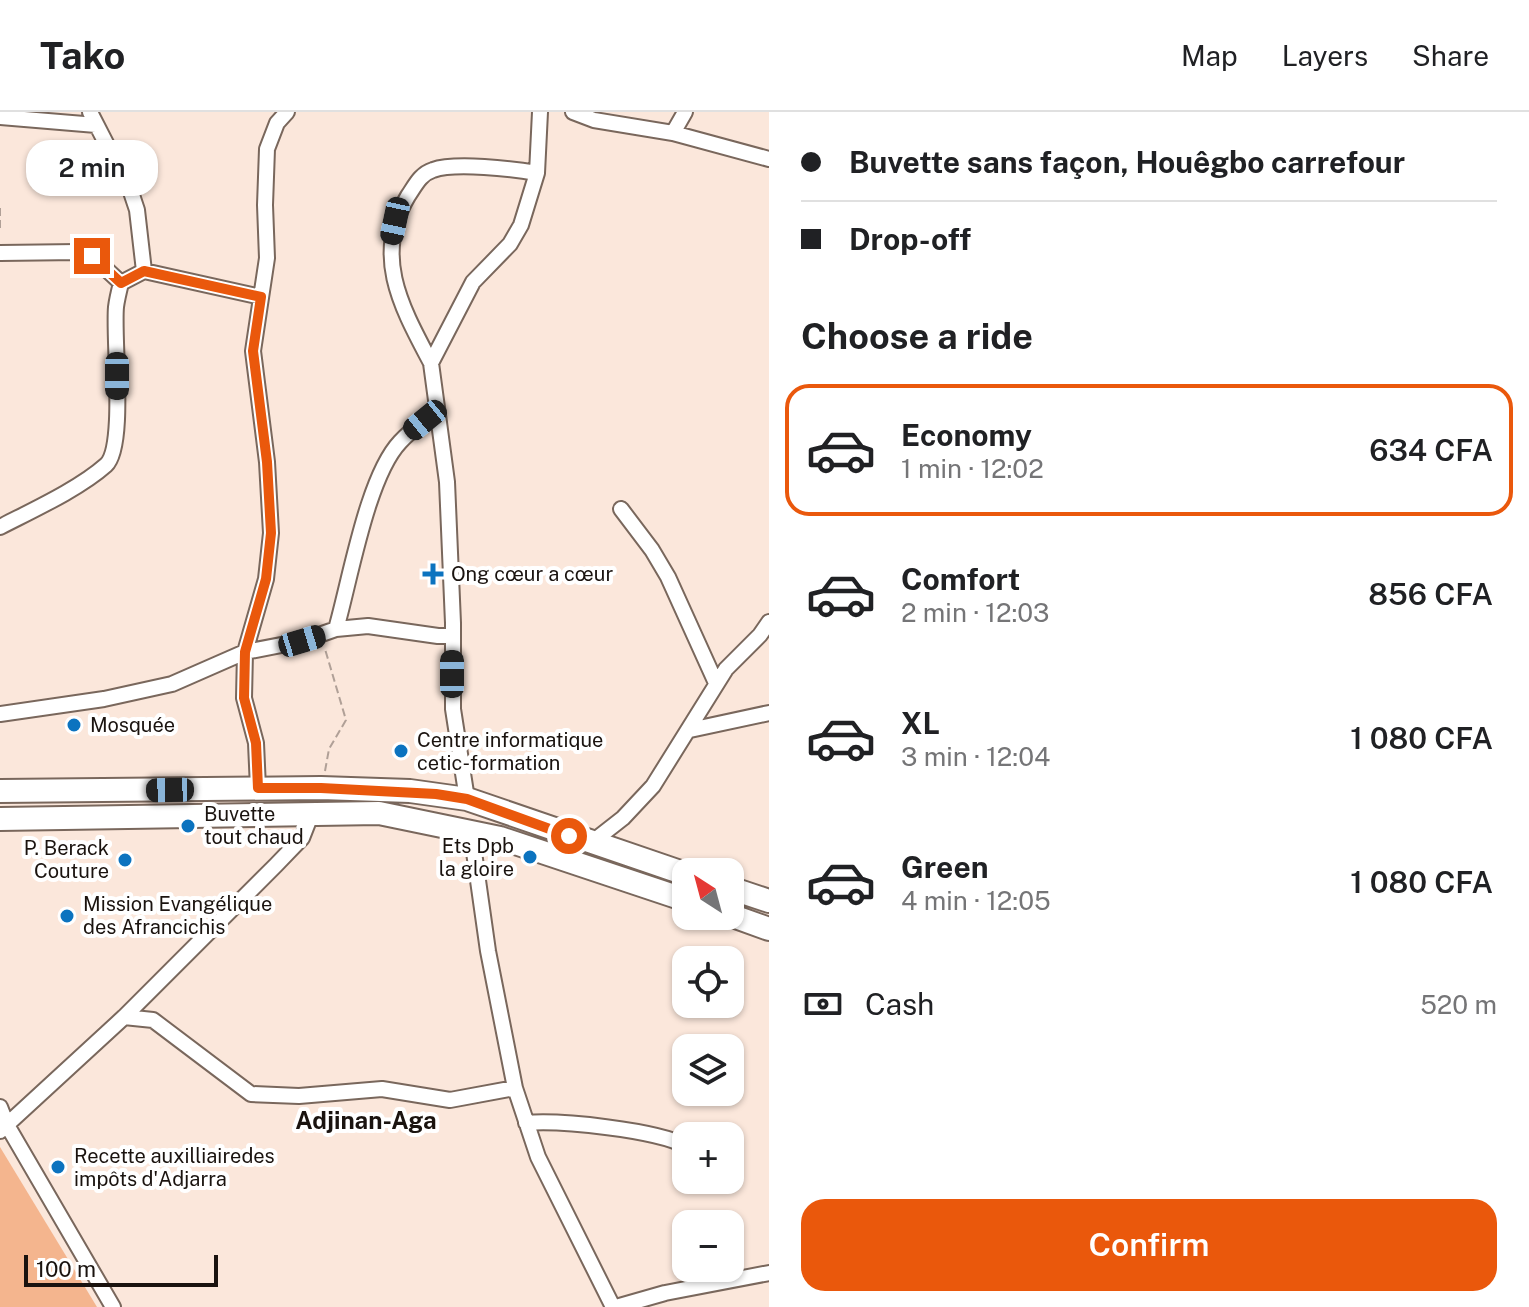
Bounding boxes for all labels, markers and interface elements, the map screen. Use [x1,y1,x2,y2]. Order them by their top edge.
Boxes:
text: Tako [40,33,126,78]
text: Map [1181,39,1238,72]
text: Layers [1282,39,1368,72]
text: Share [1412,39,1489,72]
callout: 2 min [26,140,158,196]
text: Buvette sans façon, Houêgbo carrefour [849,144,1405,180]
text: 2 min [58,152,126,183]
car [378,195,412,247]
text: Drop-off [849,221,971,257]
route end [74,238,110,274]
text: Choose a ride [801,315,1033,357]
car [105,352,129,400]
car [399,396,451,444]
icon: car [805,414,877,486]
text: Economy [901,417,1032,453]
text: 634 CFA [1369,432,1493,468]
text: 1 min · 12:02 [901,453,1044,484]
icon: car [805,558,877,630]
text: Comfort [901,561,1020,597]
place label: Ong cœur a cœur [451,562,613,586]
marker: Ong cœur a cœur [422,563,444,585]
text: 856 CFA [1368,576,1493,612]
text: 2 min · 12:03 [901,597,1049,628]
car [276,623,328,659]
car [440,650,464,698]
icon: car [805,702,877,774]
text: XL [901,705,940,741]
place label: Mosquée [90,713,175,737]
marker: Mosquée [65,716,83,734]
text: 1 080 CFA [1350,720,1493,756]
place label: Centre informatique cetic-formation [417,728,603,775]
text: 3 min · 12:04 [901,741,1050,772]
marker: Centre informatique cetic-formation [392,742,410,760]
car [146,778,194,802]
place label: Buvette tout chaud [204,802,304,849]
marker: Buvette tout chaud [179,817,197,835]
route start [551,818,587,854]
place label: Ets Dpb la gloire [439,834,514,881]
place label: P. Berack Couture [24,836,109,883]
icon: car [805,846,877,918]
marker: Ets Dpb la gloire [521,848,539,866]
text: Green [901,849,988,885]
marker: P. Berack Couture [116,851,134,869]
north arrow [672,858,744,930]
map controls [672,858,744,1282]
text: 1 080 CFA [1350,864,1493,900]
text: 4 min · 12:05 [901,885,1051,916]
place label: Mission Evangélique des Afrancichis [83,892,272,939]
marker: Mission Evangélique des Afrancichis [58,907,76,925]
button: locate [672,946,744,1018]
icon: cash [801,982,845,1026]
text: Cash [865,986,934,1022]
text: 520 m [1420,989,1497,1020]
button: layers [672,1034,744,1106]
district label: Adjinan-Aga [295,1106,437,1134]
button: + [672,1122,744,1194]
place label: Recette auxilliairedes impôts d'Adjarra [74,1144,275,1191]
marker: Recette auxilliairedes impôts d'Adjarra [49,1158,67,1176]
button: Confirm [801,1199,1497,1291]
button: − [672,1210,744,1282]
scale bar [24,1251,218,1287]
text: 100 m [36,1256,96,1282]

